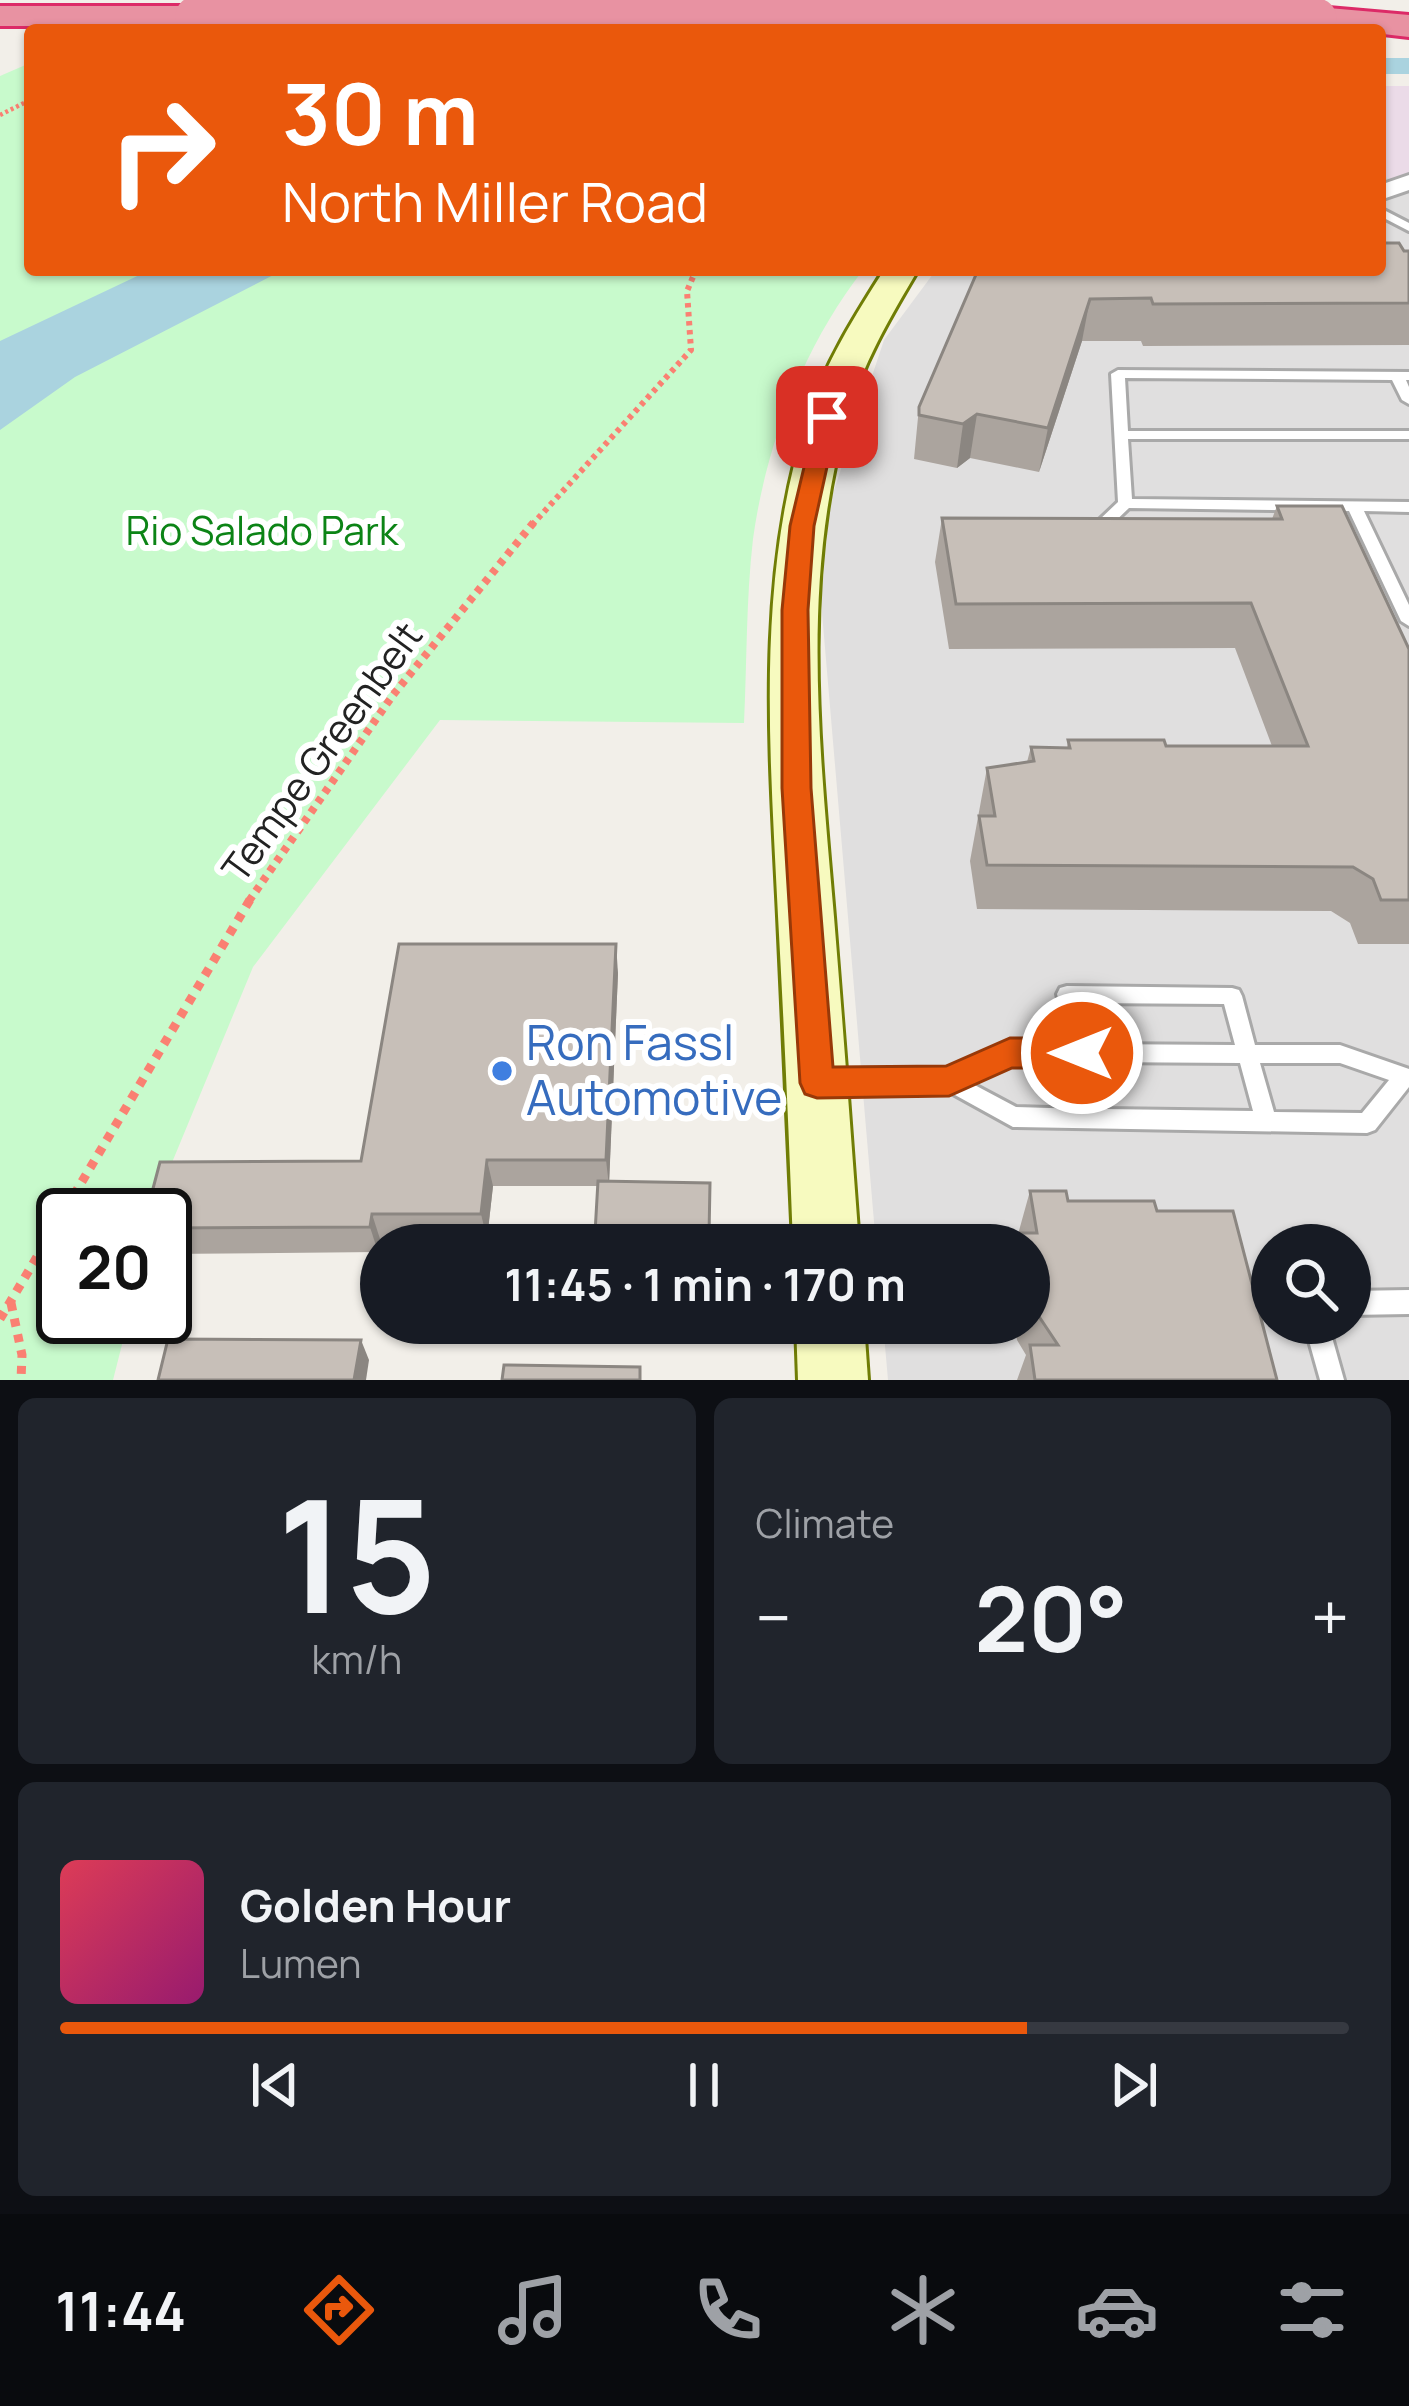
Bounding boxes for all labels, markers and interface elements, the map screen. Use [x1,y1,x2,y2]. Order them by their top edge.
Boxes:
text: 30 m [282,55,478,170]
icon: right [84,72,240,228]
text: North Miller Road [282,164,708,238]
pin [776,366,878,468]
icon: arrive [794,384,860,450]
park label: Rio Salado Park [126,503,400,557]
street label: Tempe Greenbelt [209,611,434,892]
position arrow [1019,990,1145,1116]
place label: Ron Fassl Automotive [526,1009,782,1129]
marker: Ron Fassl Automotive [489,1058,515,1084]
speed limit sign: 20 [36,1188,192,1344]
map controls [1251,1224,1371,1344]
button: search [1251,1224,1371,1344]
text: 11:45 · 1 min · 170 m [504,1253,906,1315]
text: 15 [277,1447,437,1660]
text: Climate [756,1496,894,1550]
text: 20° [974,1556,1128,1679]
text: − [756,1572,791,1662]
text: + [1311,1572,1349,1662]
text: km/h [311,1632,402,1686]
text: Golden Hour [240,1874,511,1936]
text: Lumen [240,1936,361,1990]
icon: previous [242,2052,308,2118]
icon: pause [671,2052,737,2118]
icon: next [1101,2052,1167,2118]
icon: directions [297,2268,381,2352]
icon: music [491,2268,575,2352]
icon: phone [686,2268,770,2352]
icon: climate [881,2268,965,2352]
icon: car [1075,2268,1159,2352]
icon: filters [1270,2268,1354,2352]
text: 11:44 [55,2273,186,2347]

